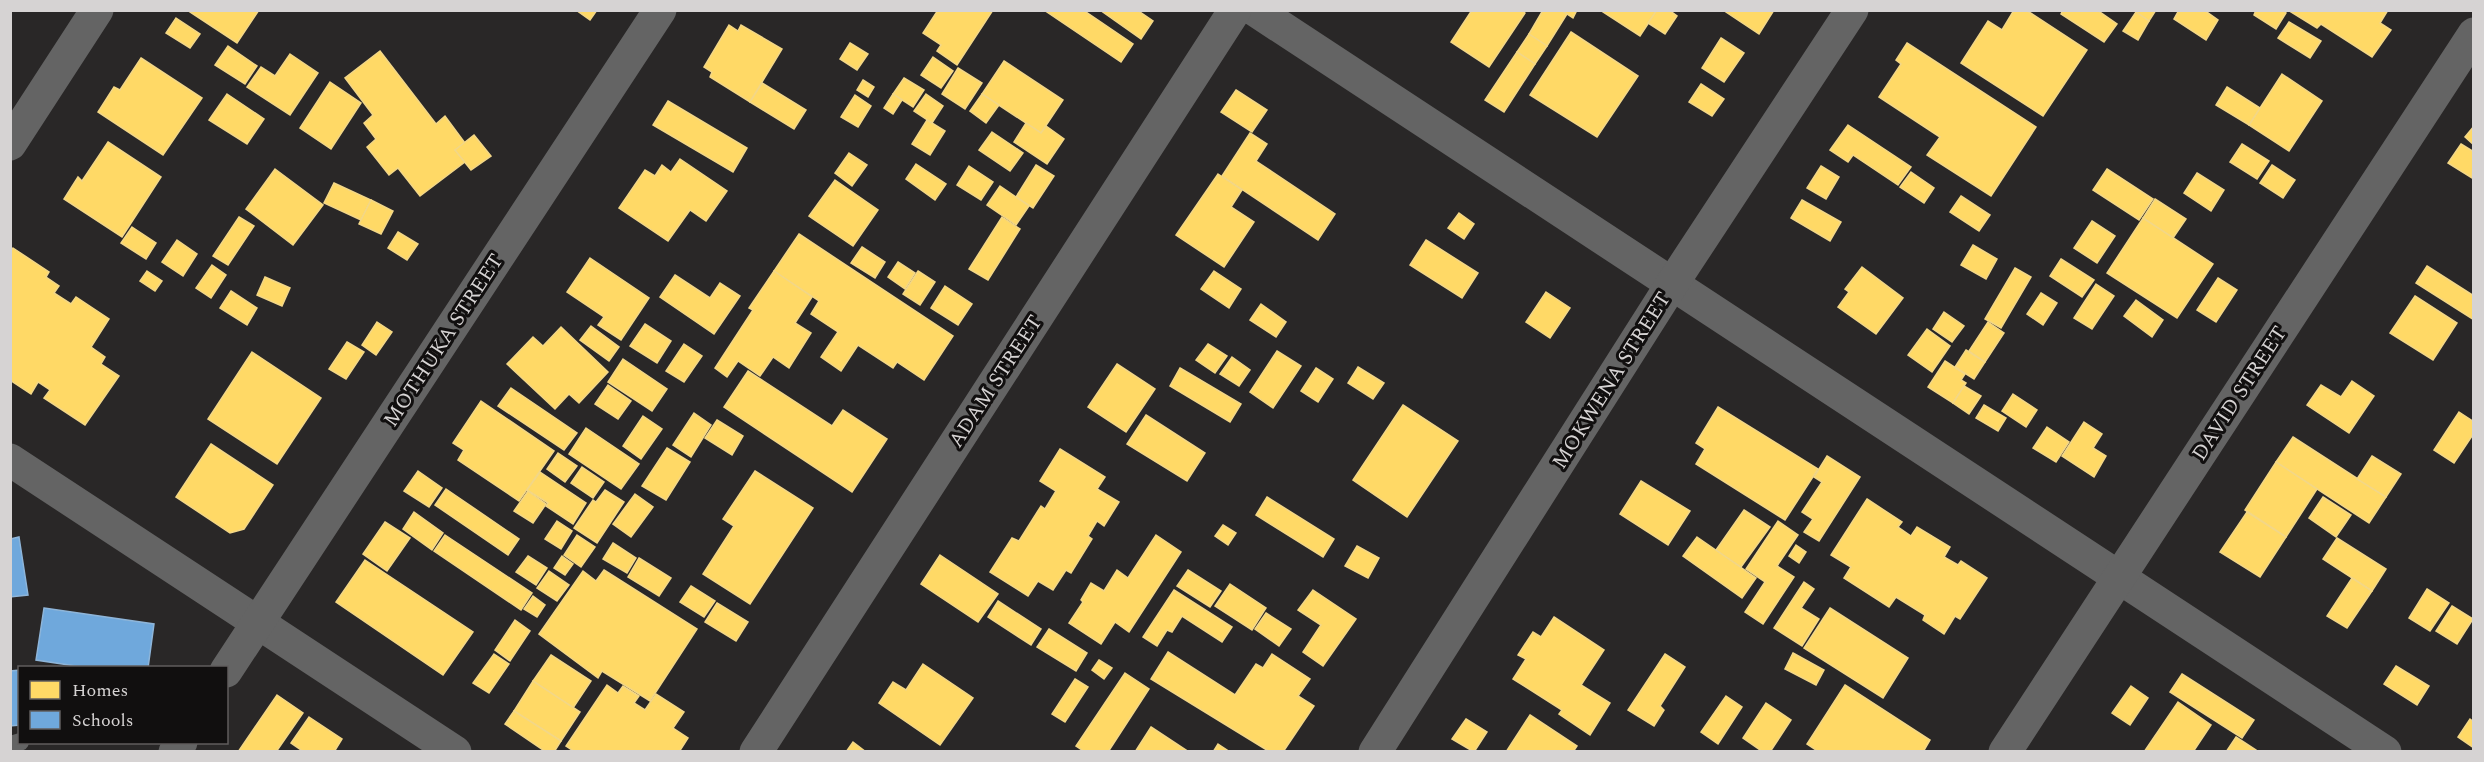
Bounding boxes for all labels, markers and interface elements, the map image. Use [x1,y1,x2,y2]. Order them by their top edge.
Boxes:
street label: MOTHUKA STREET [376,247,512,434]
street label: MOKWENA STREET [1544,286,1679,475]
street label: ADAM STREET [941,309,1051,455]
street label: DAVID STREET [2184,320,2296,468]
legend [18,666,228,744]
text: Homes [72,677,128,704]
text: Schools [72,707,134,734]

